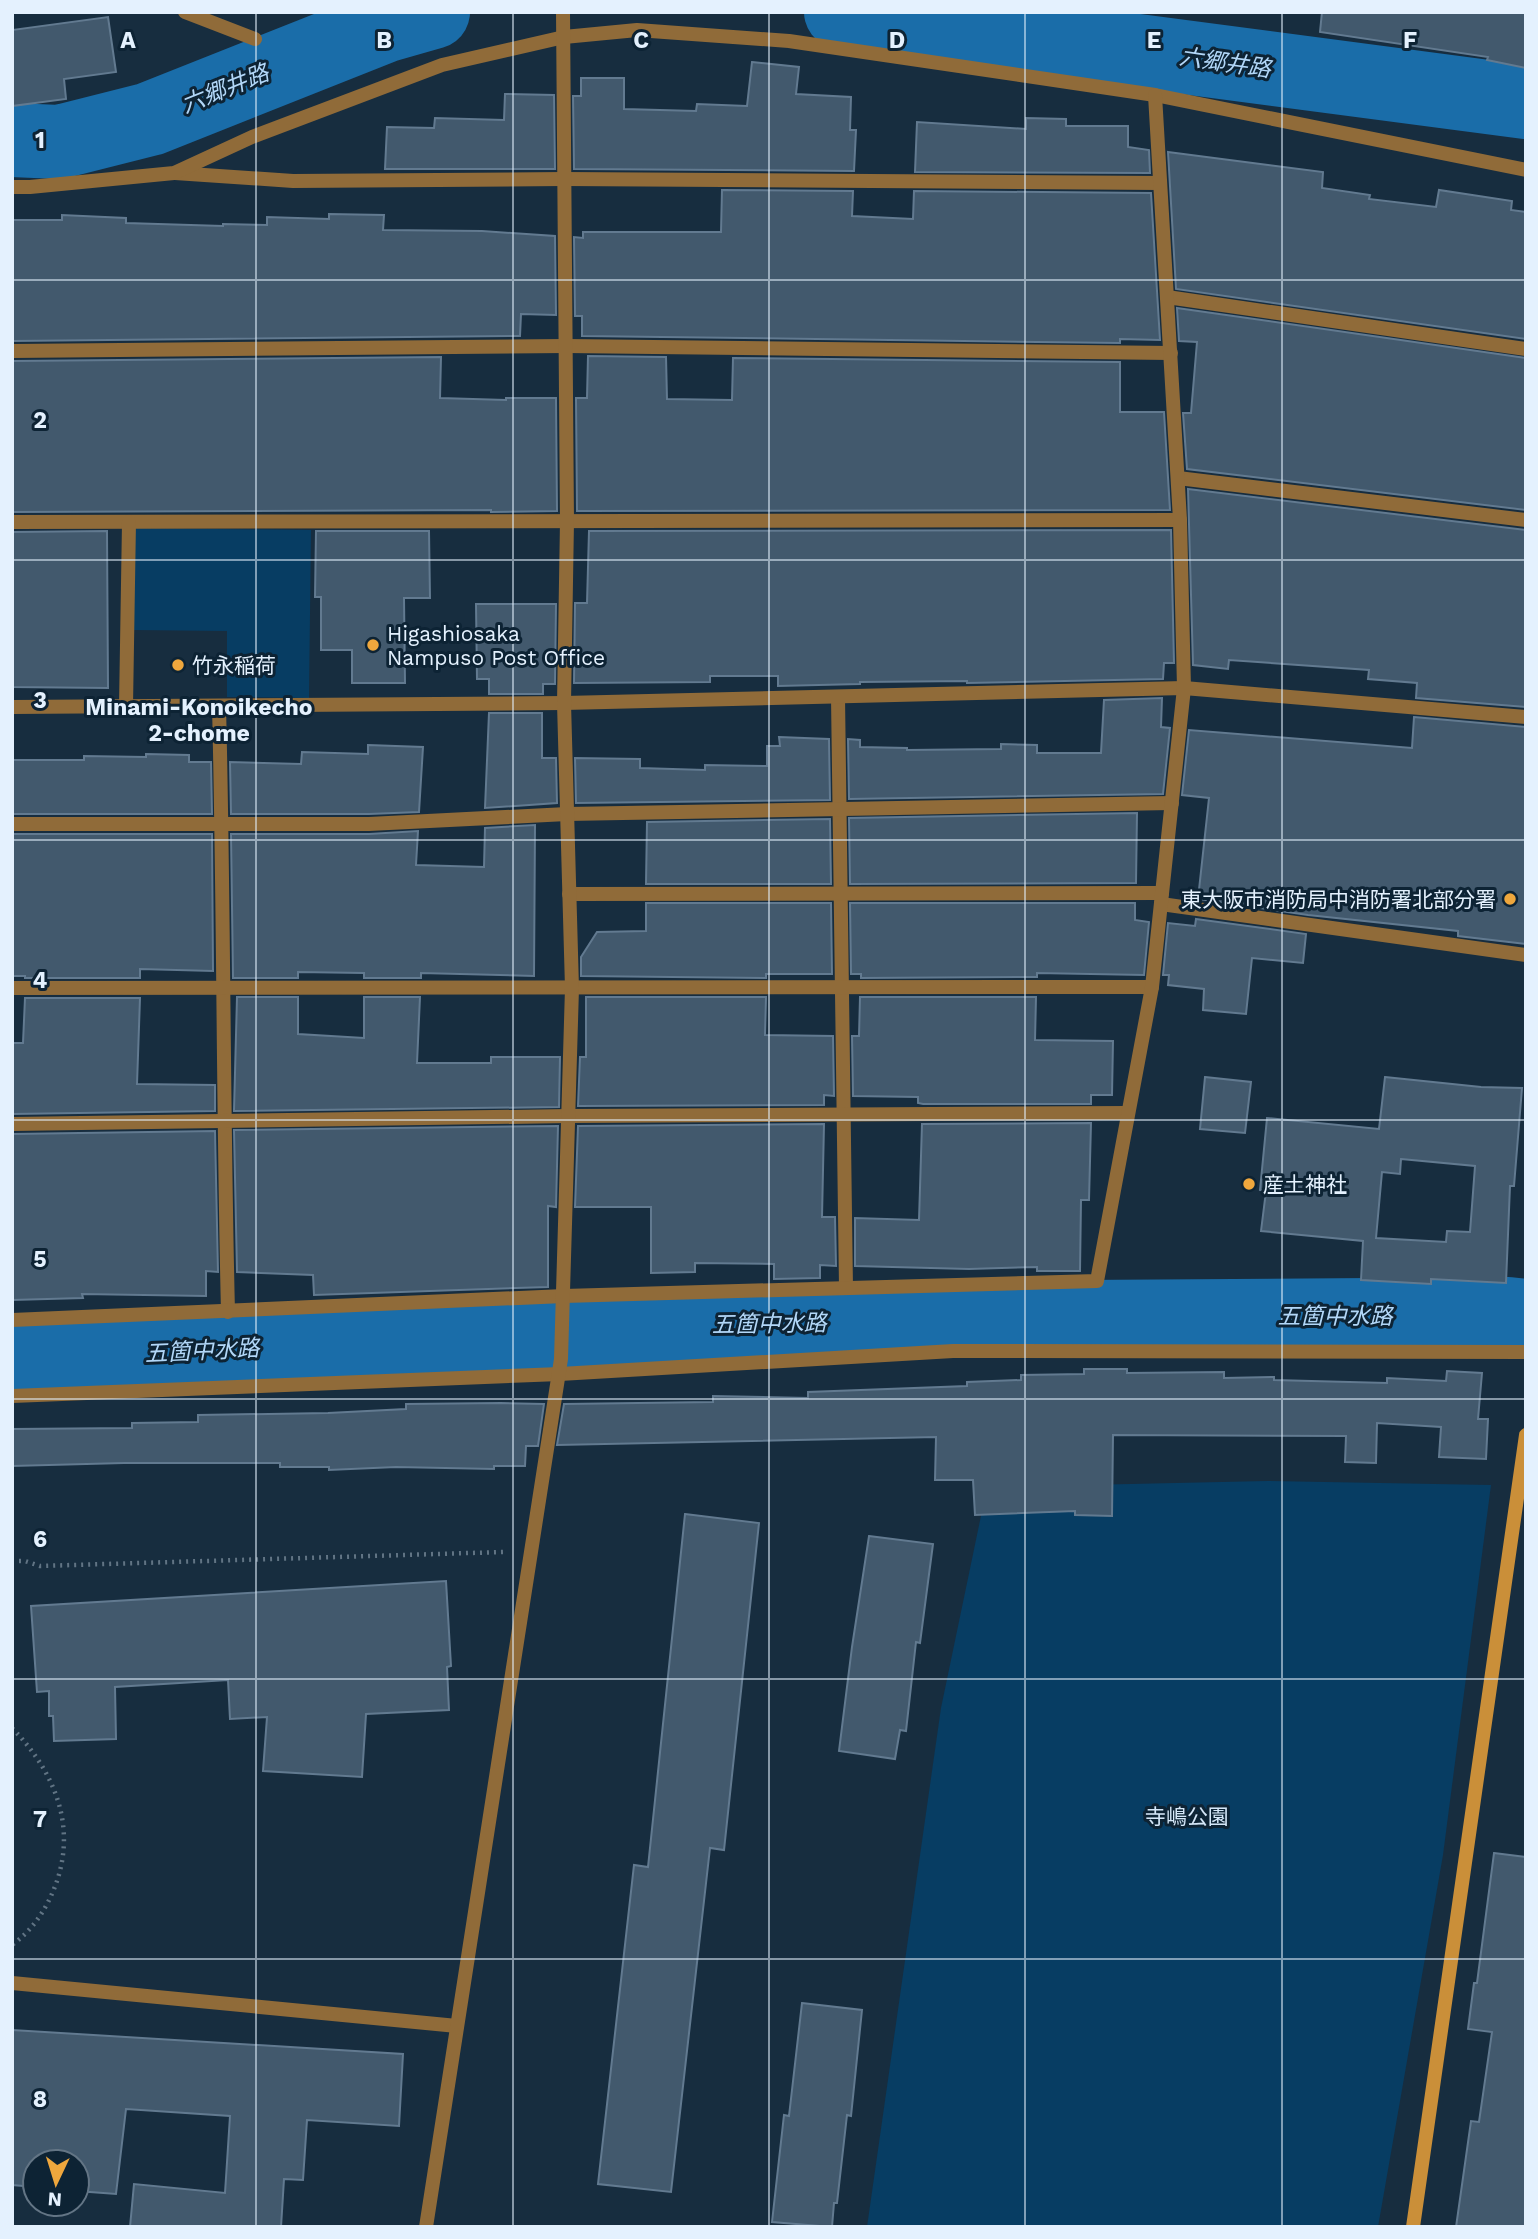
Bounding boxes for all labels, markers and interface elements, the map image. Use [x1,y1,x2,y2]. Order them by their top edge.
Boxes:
text: A [120,27,136,54]
text: B [376,27,392,54]
text: C [633,27,649,54]
text: D [889,27,905,54]
text: E [1147,27,1161,54]
text: F [1403,27,1417,54]
water label: 六郷井路 [1178,43,1274,83]
water label: 六郷井路 [177,59,275,119]
text: 1 [35,127,45,154]
text: 2 [33,407,47,434]
place label: Higashiosaka Nampuso Post Office [387,621,605,670]
marker: Higashiosaka Nampuso Post Office [365,637,381,653]
place label: 竹永稲荷 [192,653,276,678]
marker: 竹永稲荷 [170,657,186,673]
text: 3 [33,687,47,714]
district label: Minami-Konoikecho 2-chome [85,694,313,747]
place label: 東大阪市消防局中消防署北部分署 [1181,887,1496,912]
marker: 東大阪市消防局中消防署北部分署 [1502,891,1518,907]
text: 4 [33,967,48,994]
place label: 産土神社 [1263,1172,1347,1197]
marker: 産土神社 [1241,1176,1257,1192]
text: 5 [33,1246,47,1273]
water label: 五箇中水路 [1278,1303,1395,1330]
water label: 五箇中水路 [711,1309,829,1339]
water label: 五箇中水路 [144,1334,262,1367]
text: 6 [33,1526,47,1553]
park label: 寺嶋公園 [1145,1804,1229,1829]
text: 7 [33,1806,47,1833]
text: 8 [33,2086,47,2113]
north arrow [21,2148,91,2218]
text: N [47,2187,63,2211]

